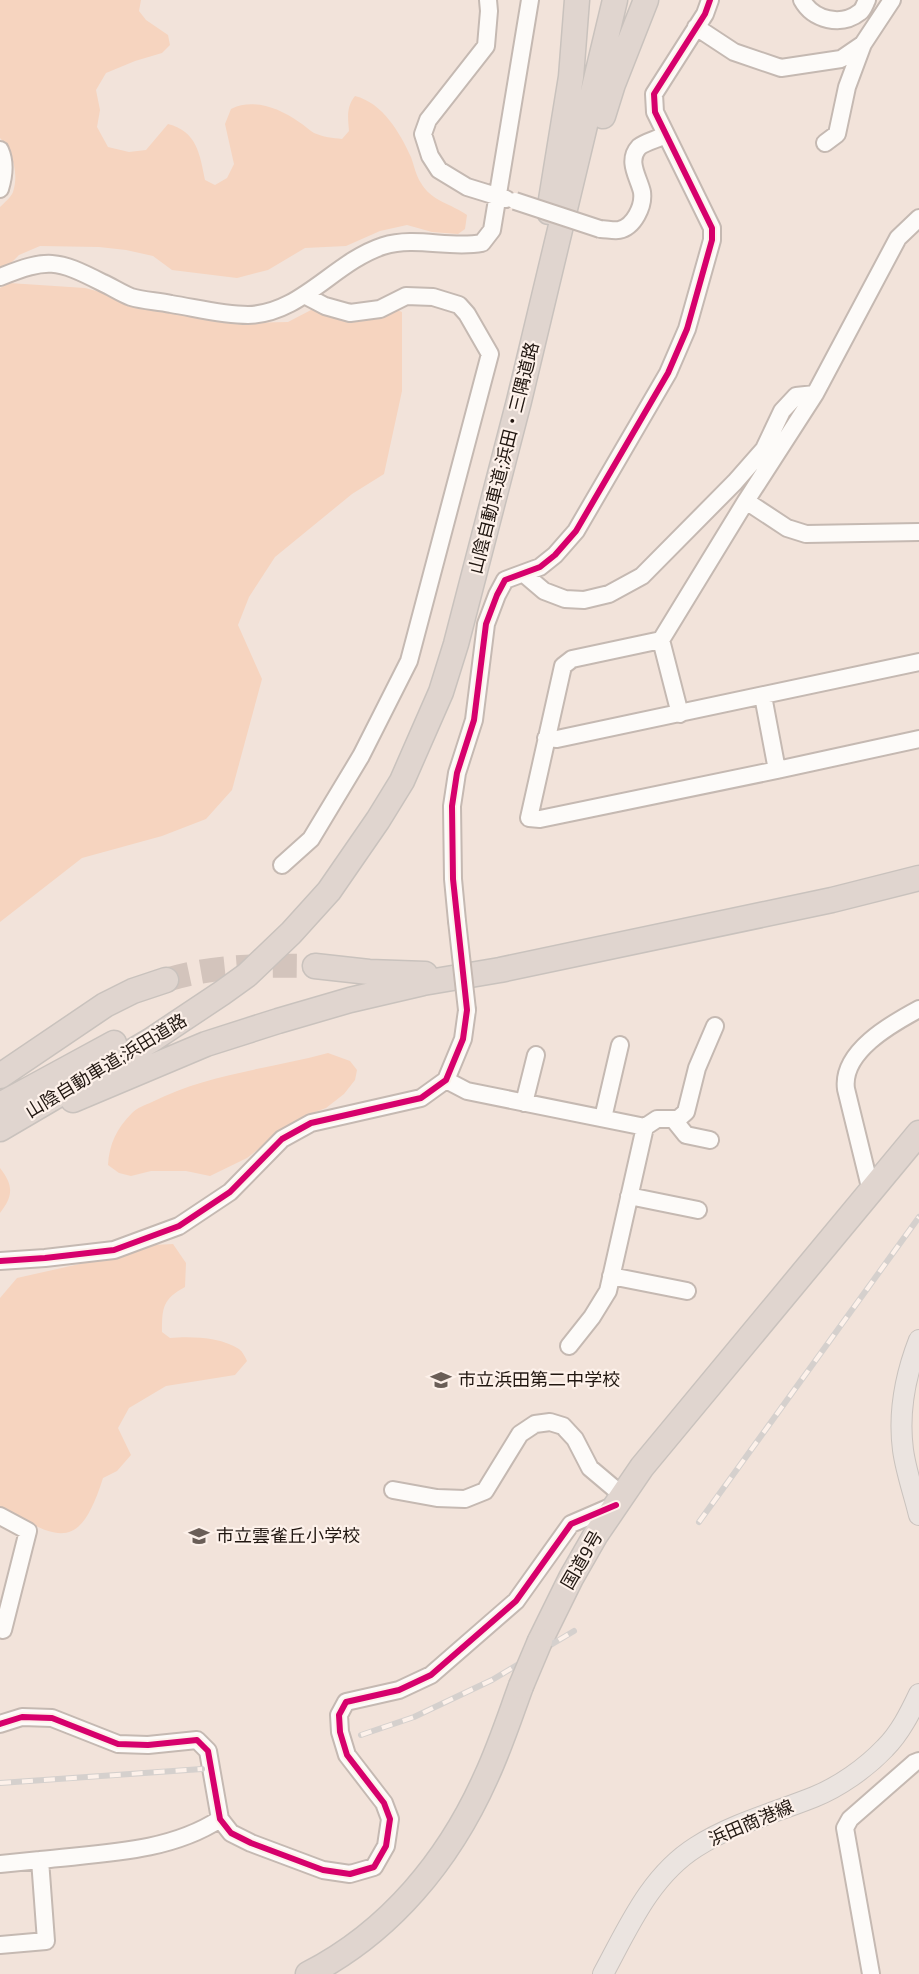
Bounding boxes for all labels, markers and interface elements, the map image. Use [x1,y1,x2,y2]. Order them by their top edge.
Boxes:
street label: 山陰自動車道;浜田・三隅道路 [464,340,543,576]
street label: 山陰自動車道;浜田道路 [21,1008,190,1122]
school or university icon: 市立浜田第二中学校 [429,1368,453,1392]
place label: 市立浜田第二中学校 [458,1368,620,1390]
school or university icon: 市立雲雀丘小学校 [187,1524,211,1548]
place label: 市立雲雀丘小学校 [216,1524,360,1546]
street label: 国道9号 [556,1526,607,1593]
street label: 浜田商港線 [705,1794,796,1850]

